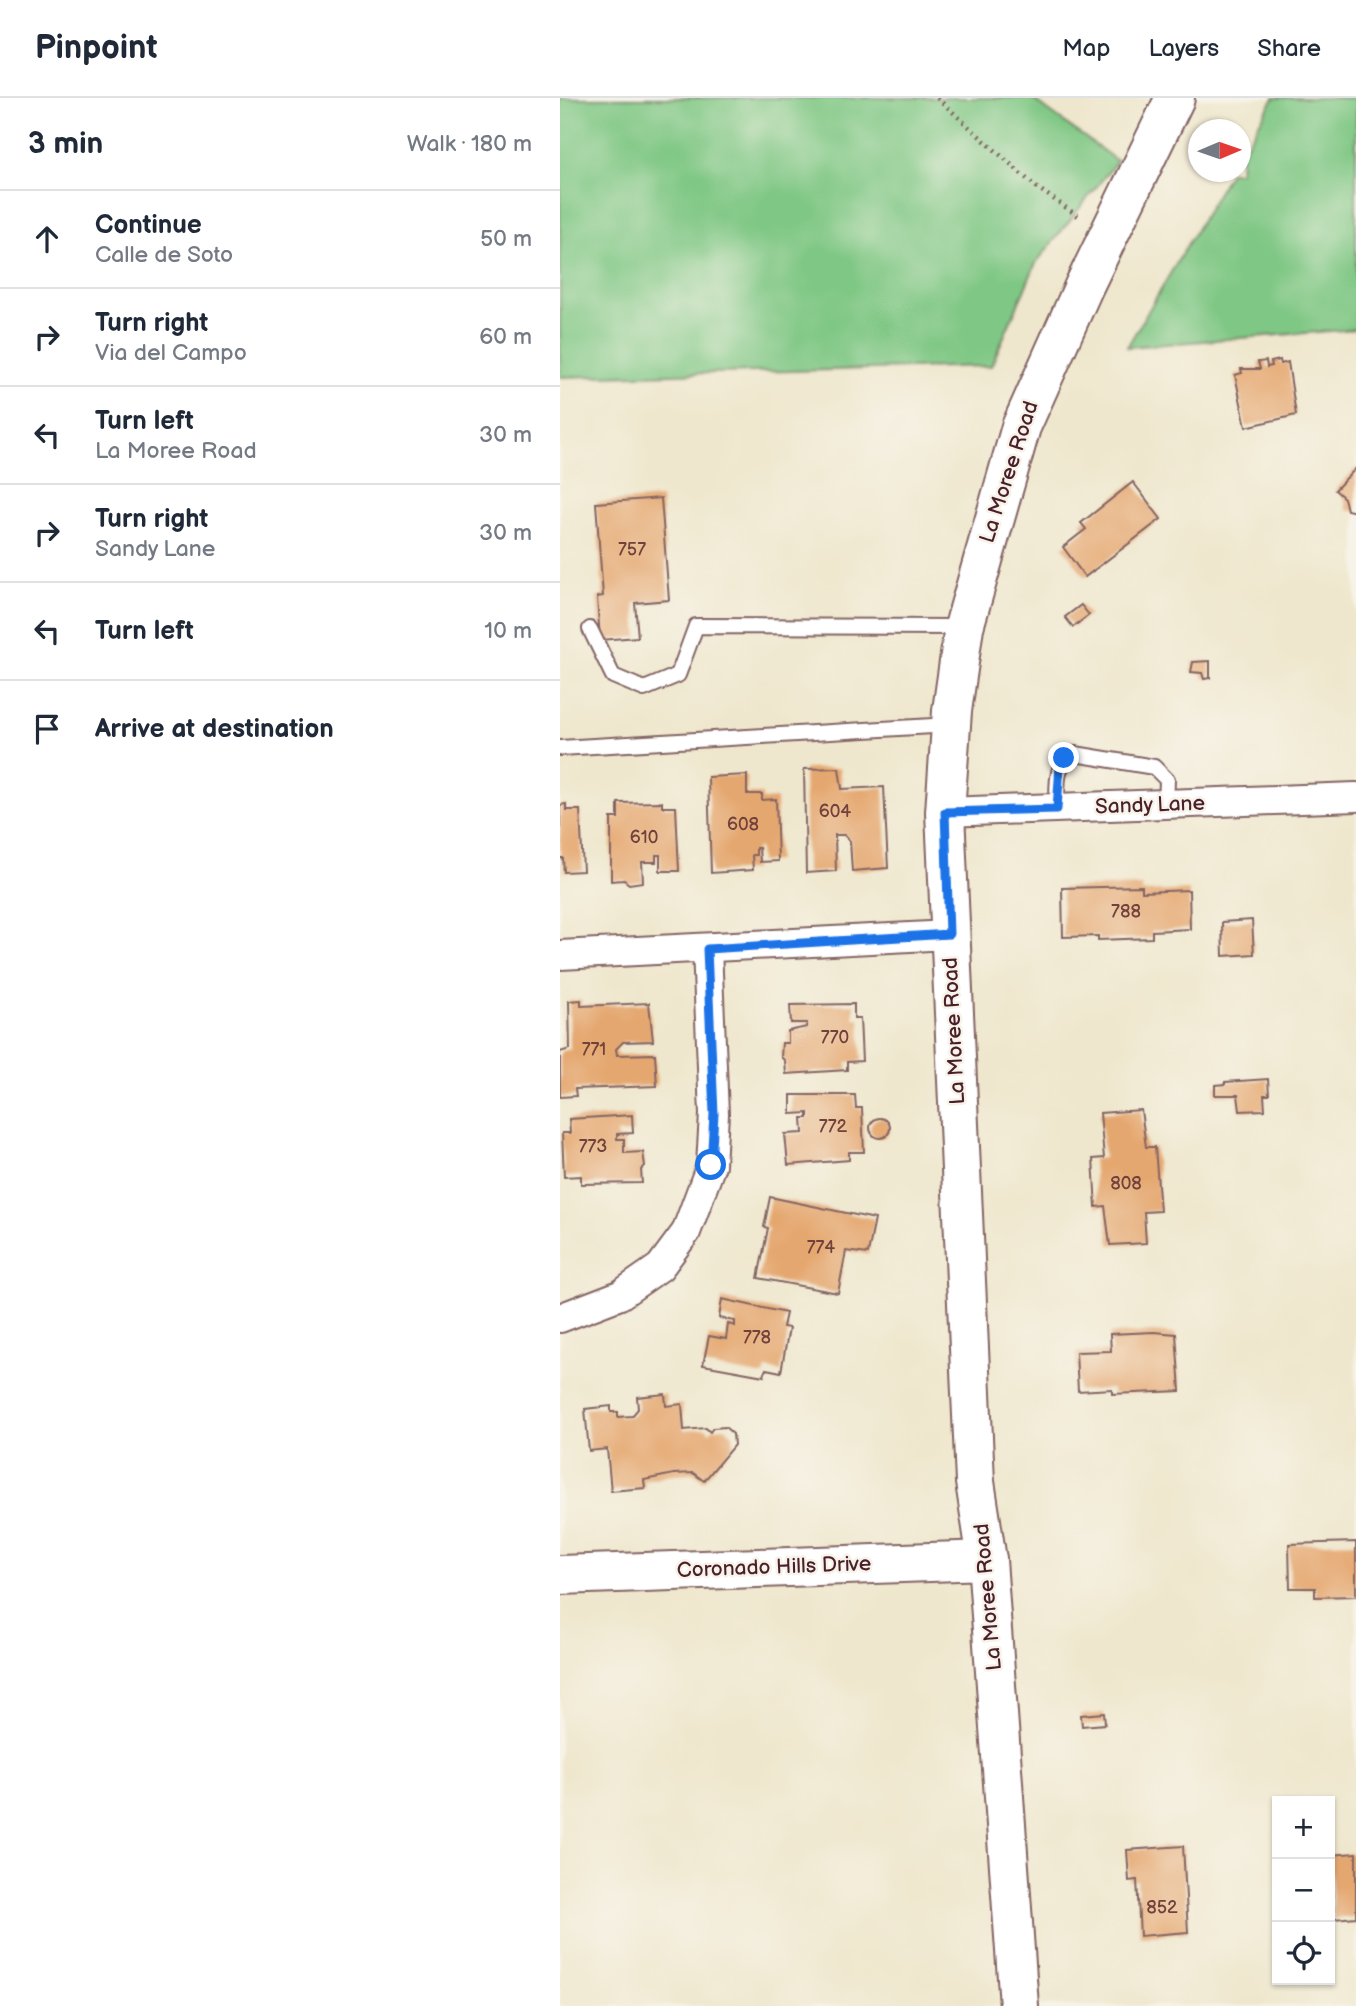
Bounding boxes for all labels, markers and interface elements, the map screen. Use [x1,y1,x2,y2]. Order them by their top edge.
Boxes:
text: Pinpoint [35,28,157,68]
text: Map [1062,34,1110,63]
text: Layers [1148,34,1219,63]
text: Share [1257,34,1321,63]
north arrow [1188,119,1251,182]
text: 3 min [28,126,103,162]
text: Walk · 180 m [407,130,532,158]
text: Continue [95,210,202,241]
icon: ahead [28,220,66,258]
text: 50 m [480,225,532,253]
text: Calle de Soto [95,241,233,269]
text: Turn right [95,308,208,339]
icon: right [28,318,66,356]
text: 60 m [479,323,532,351]
text: Via del Campo [95,339,247,367]
street label: La Moree Road [974,398,1044,546]
text: Turn left [95,406,194,437]
icon: left [28,416,66,454]
text: 30 m [479,421,532,449]
text: La Moree Road [95,437,257,465]
text: Turn right [95,504,208,535]
icon: right [28,514,66,552]
text: 30 m [479,519,532,547]
text: Sandy Lane [95,535,215,563]
house number: 757 [618,539,646,560]
icon: left [28,612,66,650]
text: Turn left [95,616,194,647]
text: 10 m [484,617,532,645]
icon: arrive [28,710,66,748]
text: Arrive at destination [95,714,334,745]
route end [1048,742,1079,773]
street label: Sandy Lane [1095,791,1205,819]
house number: 604 [819,801,851,822]
house number: 608 [727,814,759,835]
house number: 610 [630,827,658,848]
house number: 788 [1111,901,1141,922]
street label: La Moree Road [938,957,970,1105]
house number: 770 [821,1027,849,1048]
house number: 771 [582,1039,606,1060]
house number: 772 [819,1116,848,1137]
house number: 773 [579,1136,607,1157]
route start [695,1149,726,1180]
house number: 808 [1110,1173,1142,1194]
house number: 774 [807,1237,835,1258]
house number: 778 [743,1327,771,1348]
street label: La Moree Road [969,1522,1007,1672]
street label: Coronado Hills Drive [676,1551,872,1583]
map controls [1272,1796,1335,1985]
button: + [1272,1796,1335,1859]
button: − [1272,1859,1335,1922]
house number: 852 [1146,1897,1178,1918]
button: locate [1272,1922,1335,1985]

